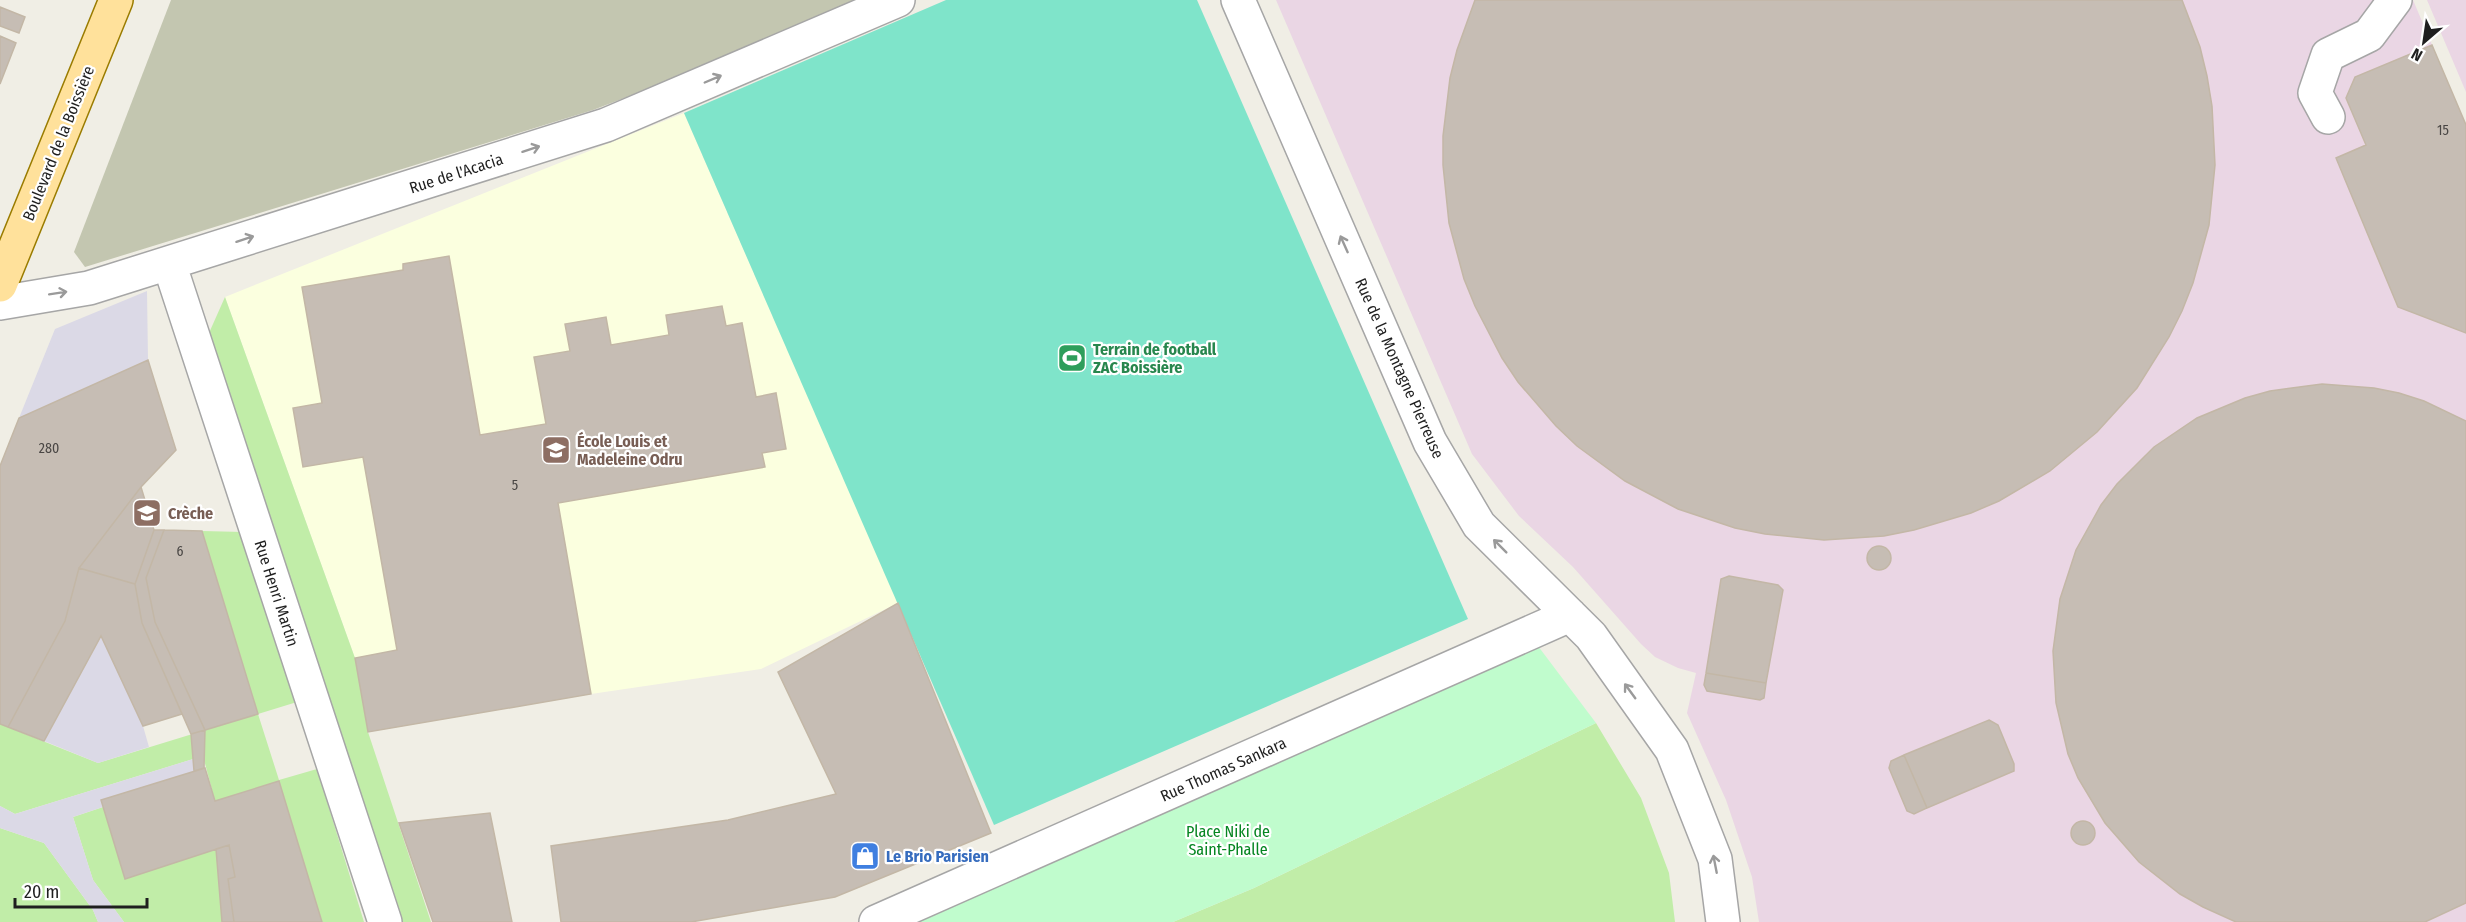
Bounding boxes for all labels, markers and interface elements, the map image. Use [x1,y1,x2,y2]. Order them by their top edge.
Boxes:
north arrow [2394,12,2454,72]
text: N [2408,44,2426,65]
street label: Boulevard de la Boissière [19,63,98,223]
one-way arrow [703,73,721,85]
house number: 15 [2437,122,2449,139]
one-way arrow [521,143,540,154]
street label: Rue de l'Acacia [407,149,506,198]
one-way arrow [235,233,254,244]
one-way arrow [1338,236,1349,254]
street label: Rue de la Montagne Pierreuse [1351,275,1448,461]
one-way arrow [47,288,67,299]
place label: Terrain de football ZAC Boissière [1093,340,1217,377]
sports icon: Terrain de football ZAC Boissière [1056,342,1088,374]
place label: École Louis et Madeleine Odru [577,431,683,469]
school or university icon: École Louis et Madeleine Odru [540,434,572,466]
house number: 280 [39,440,59,457]
house number: 5 [512,477,518,494]
school or university icon: Crèche [131,497,163,529]
place label: Crèche [168,504,213,523]
street label: Rue Henri Martin [250,538,303,649]
one-way arrow [1493,539,1508,553]
house number: 6 [177,543,184,560]
one-way arrow [1624,683,1636,699]
street label: Rue Thomas Sankara [1157,733,1289,806]
park label: Place Niki de Saint-Phalle [1186,822,1270,859]
shop icon: Le Brio Parisien [849,840,881,872]
place label: Le Brio Parisien [886,847,989,866]
one-way arrow [1709,855,1720,874]
scale bar [15,871,147,909]
text: 20 m [24,881,59,903]

